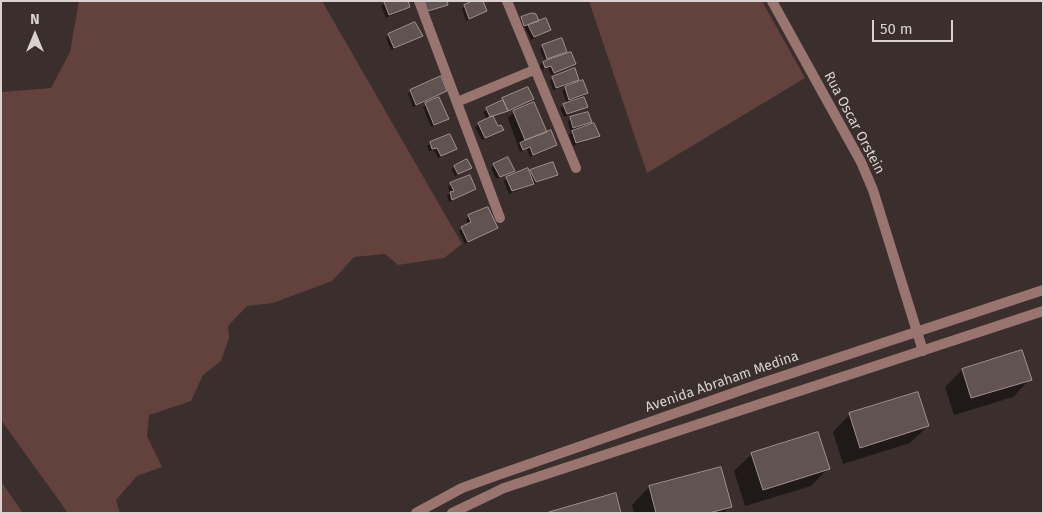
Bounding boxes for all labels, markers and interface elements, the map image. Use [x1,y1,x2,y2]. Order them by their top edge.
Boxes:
north arrow [10,10,60,60]
scale bar [874,10,955,42]
text: N [30,11,40,28]
text: 50 m [880,20,913,38]
street label: Rua Oscar Orstein [820,69,888,177]
street label: Avenida Abraham Medina [643,348,801,416]

